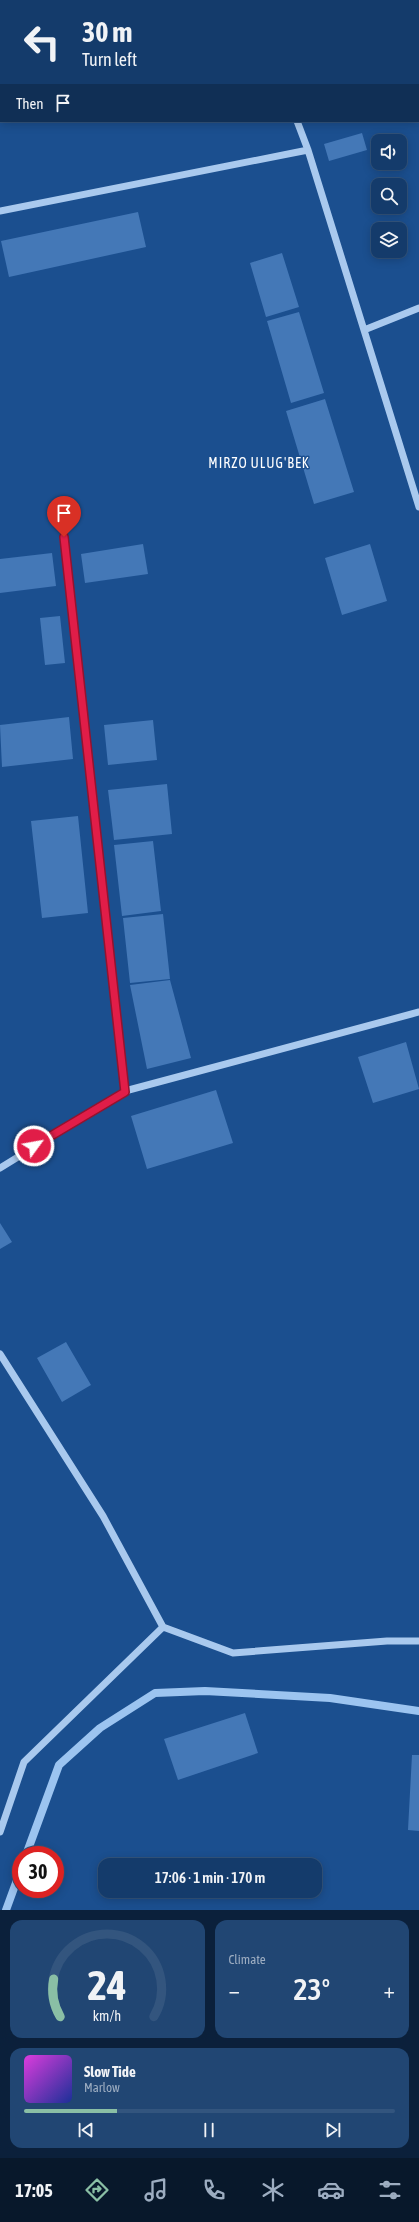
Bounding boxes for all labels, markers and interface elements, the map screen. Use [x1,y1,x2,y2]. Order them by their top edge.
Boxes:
icon: left [16,16,68,68]
text: 30 m [82,16,132,48]
text: Turn left [82,49,137,70]
icon: arrive [52,92,74,114]
text: Then [16,95,44,112]
map controls [371,134,407,258]
button: sound [371,134,407,170]
button: search [371,178,407,214]
button: layers [371,222,407,258]
district label: MIRZO ULUG'BEK [208,455,310,471]
pin [47,496,81,537]
icon: arrive [53,502,75,524]
position arrow [13,1125,55,1167]
speed limit sign: 30 [12,1846,64,1898]
text: 17:06 · 1 min · 170 m [155,1869,265,1886]
text: Climate [229,1952,266,1967]
text: 24 [88,1961,127,2009]
text: 23° [294,1972,330,2006]
text: − [229,1977,240,2003]
text: + [384,1977,395,2003]
text: km/h [93,2008,121,2024]
text: Slow Tide [84,2063,136,2080]
text: Marlow [84,2080,120,2095]
icon: previous [75,2119,97,2141]
icon: pause [198,2119,220,2141]
icon: next [322,2119,344,2141]
icon: directions [83,2176,111,2204]
icon: music [142,2176,170,2204]
icon: phone [200,2176,228,2204]
icon: climate [259,2176,287,2204]
icon: car [317,2176,345,2204]
icon: filters [376,2176,404,2204]
text: 17:05 [15,2180,53,2201]

